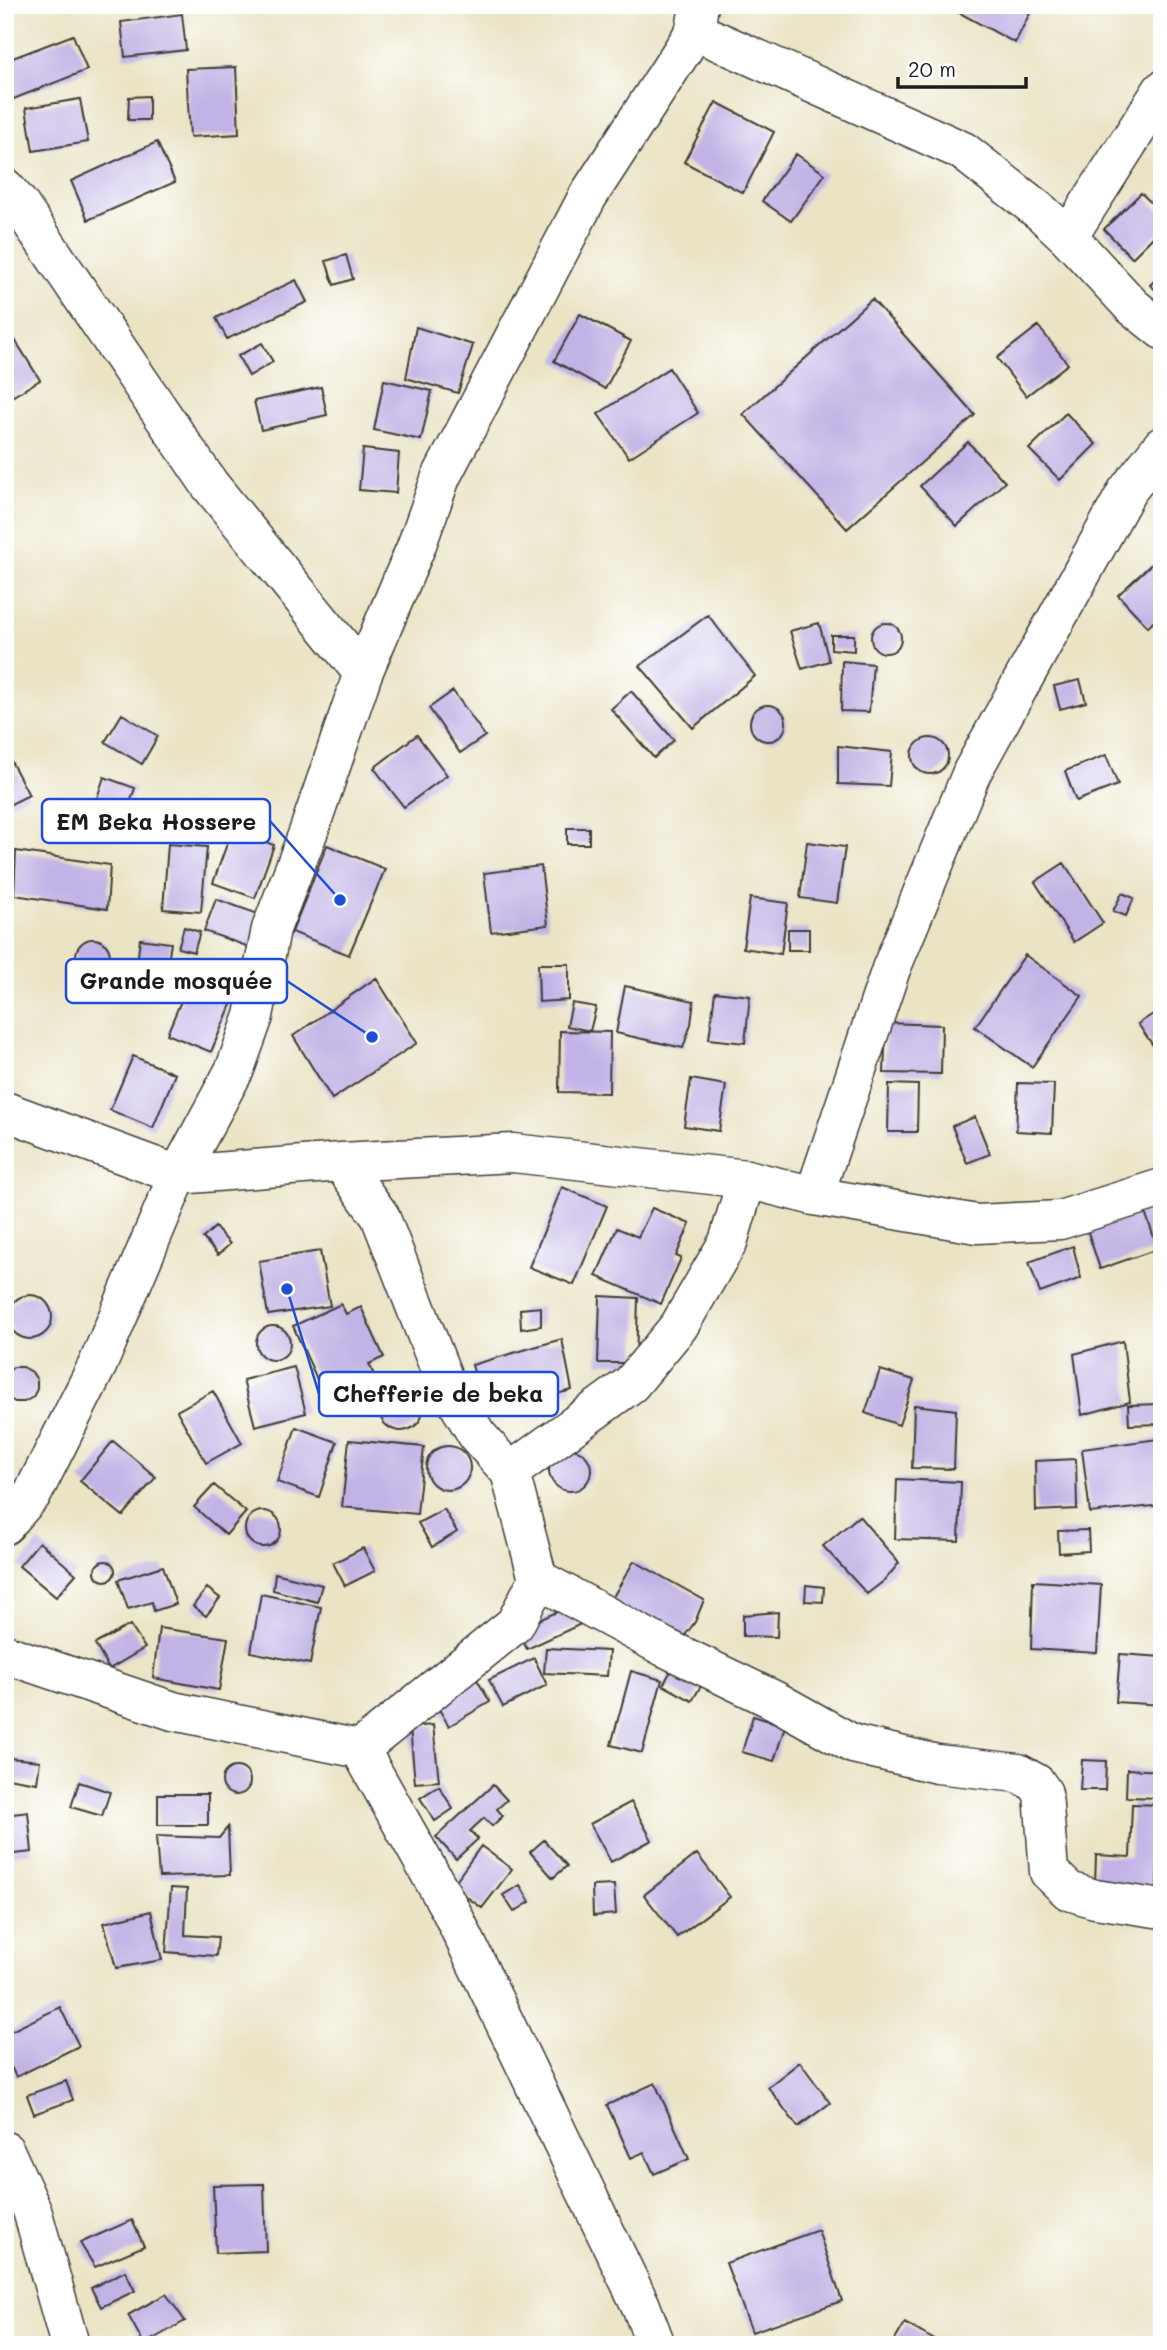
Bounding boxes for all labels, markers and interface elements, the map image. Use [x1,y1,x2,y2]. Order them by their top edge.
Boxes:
scale bar [898,46,1025,90]
text: 20 m [908,55,956,82]
callout: EM Beka Hossere [42,799,270,843]
text: EM Beka Hossere [56,806,256,836]
callout: Grande mosquée [66,959,287,1003]
text: Grande mosquée [80,965,272,995]
callout: Chefferie de beka [319,1372,558,1416]
text: Chefferie de beka [333,1378,543,1408]

